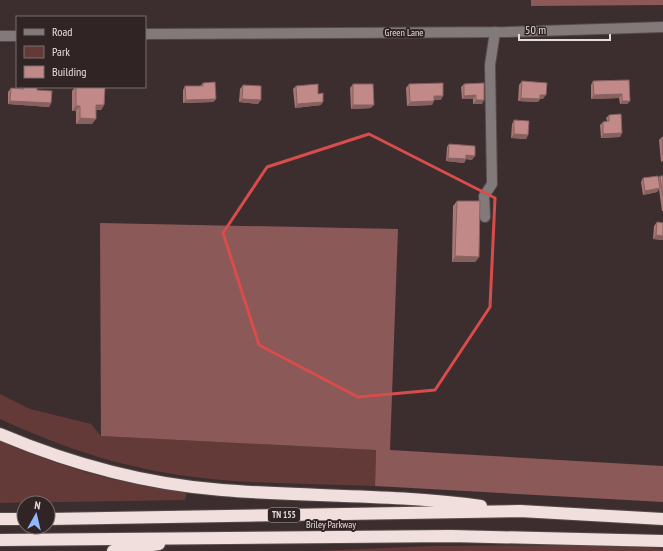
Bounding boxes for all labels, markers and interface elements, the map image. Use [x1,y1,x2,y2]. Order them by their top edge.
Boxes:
legend [16,16,146,88]
scale bar [519,16,610,42]
text: 50 m [525,22,546,37]
text: Road [52,24,72,39]
street label: Green Lane [385,26,423,39]
text: Park [52,44,70,59]
text: Building [52,64,87,79]
north arrow [16,495,56,535]
text: N [33,498,41,512]
road number: TN 155 [268,508,300,522]
street label: Briley Parkway [306,518,356,531]

